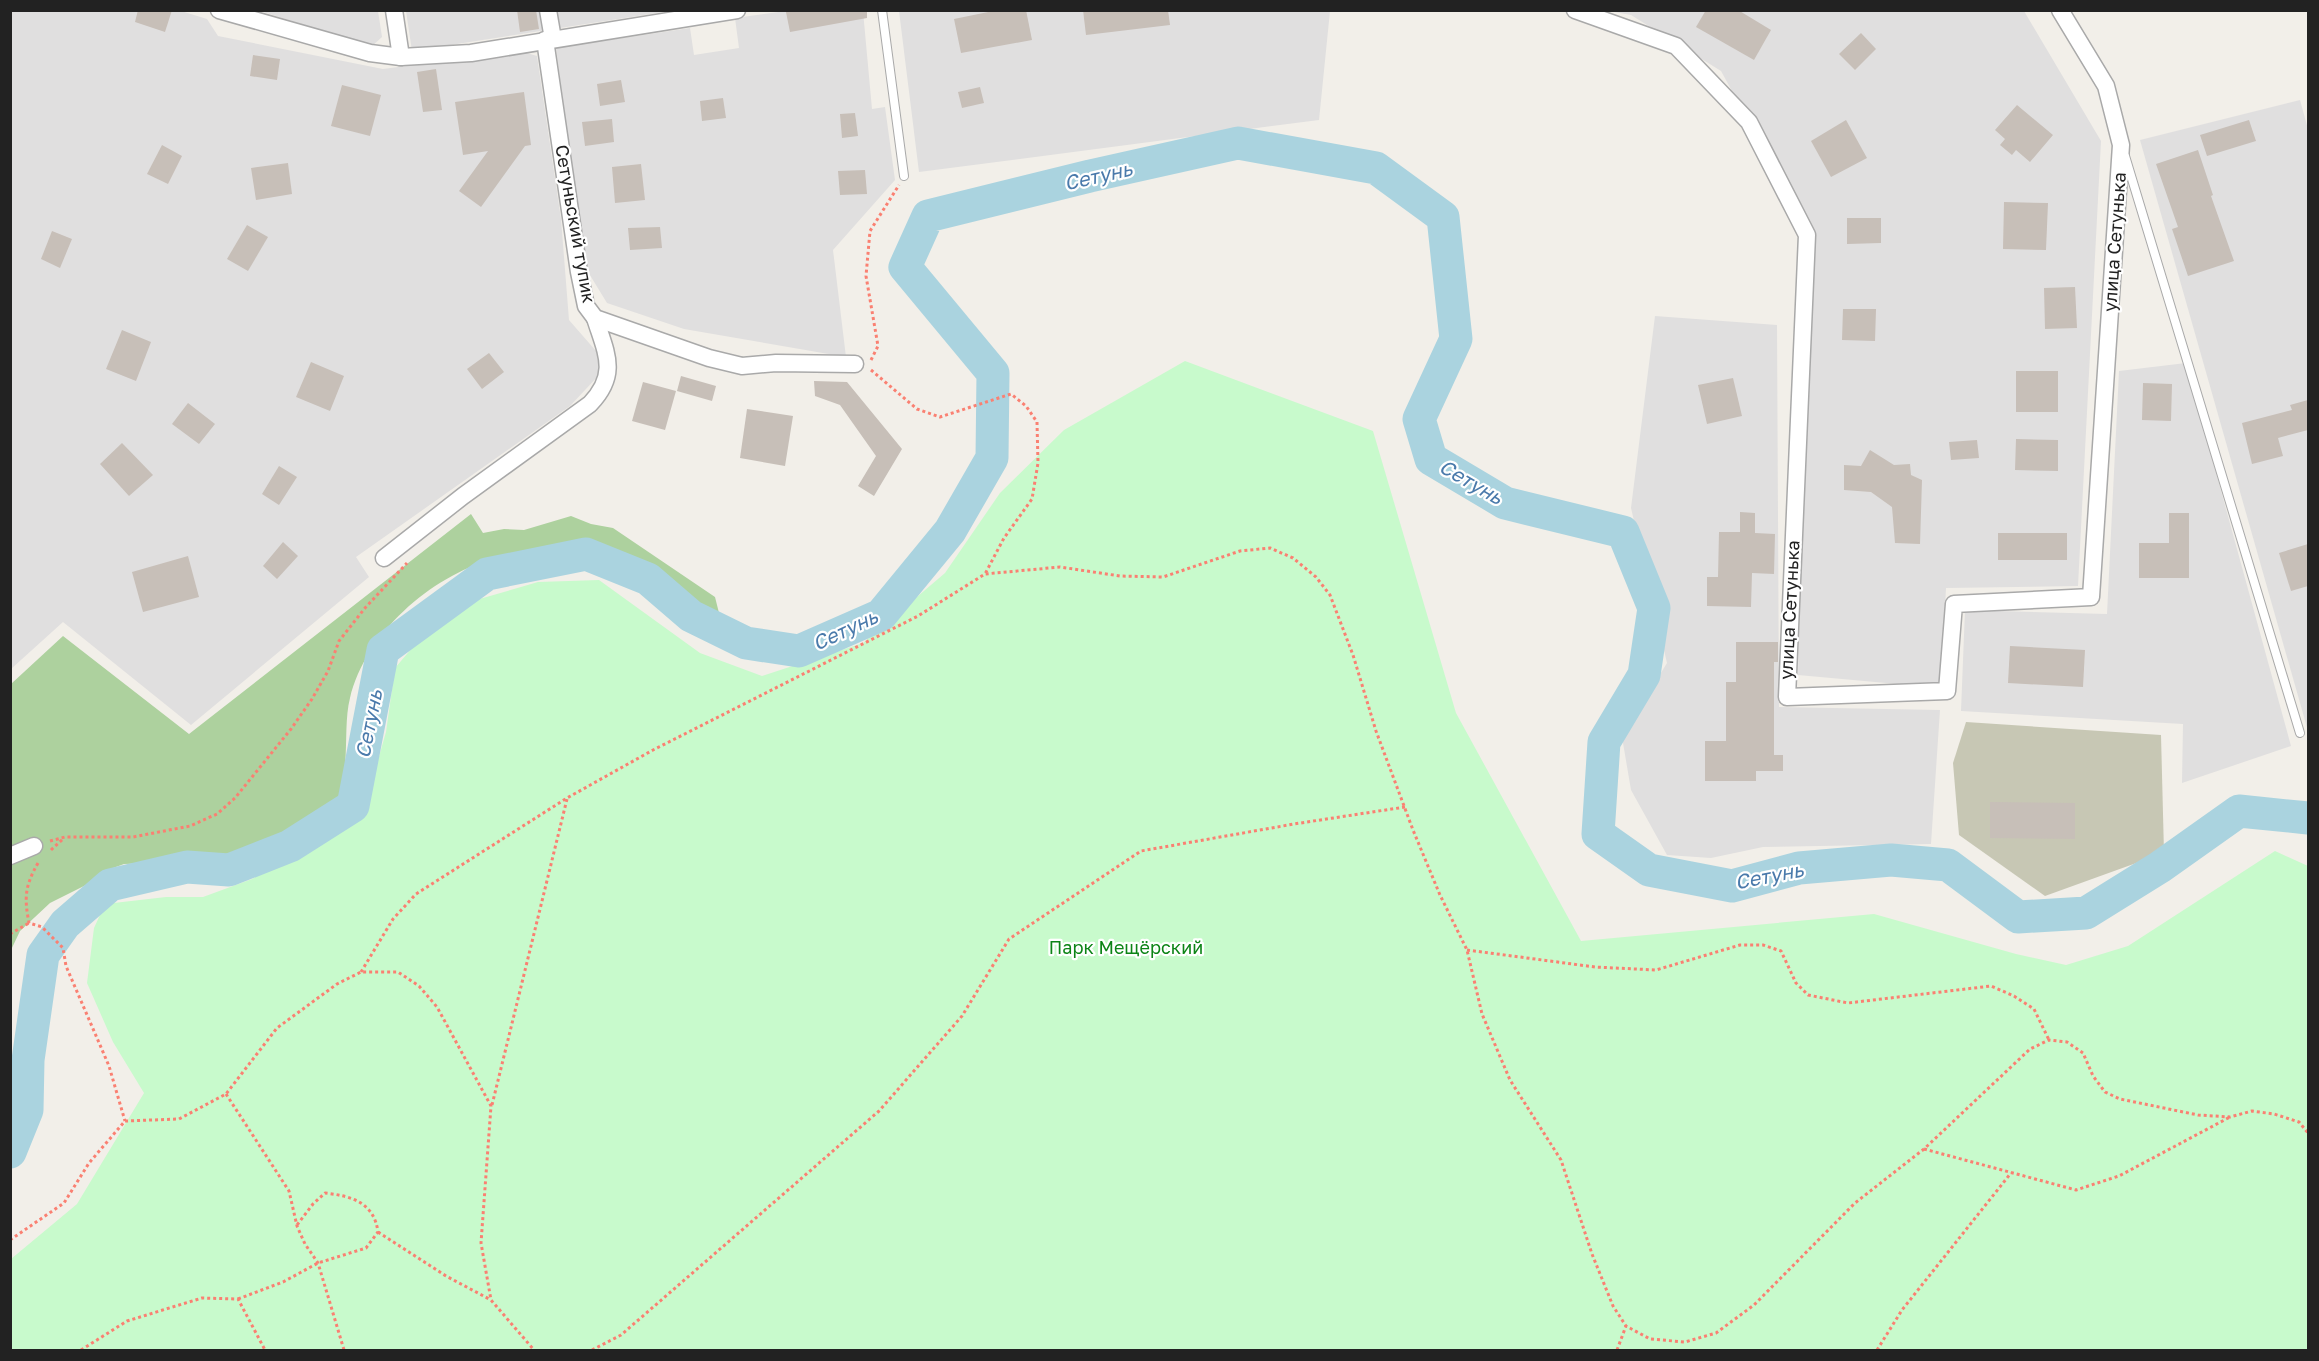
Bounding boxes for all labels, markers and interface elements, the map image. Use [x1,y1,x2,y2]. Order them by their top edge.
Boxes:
street label: Сетуньский тупик [551,143,601,305]
water label: Сетунь [1061,155,1136,195]
street label: улица Сетунька [2098,171,2130,312]
water label: Сетунь [1435,453,1509,510]
street label: улица Сетунька [1774,540,1804,680]
water label: Сетунь [808,603,883,655]
water label: Сетунь [350,686,388,760]
water label: Сетунь [1733,856,1807,894]
park label: Парк Мещёрский [1049,936,1203,958]

